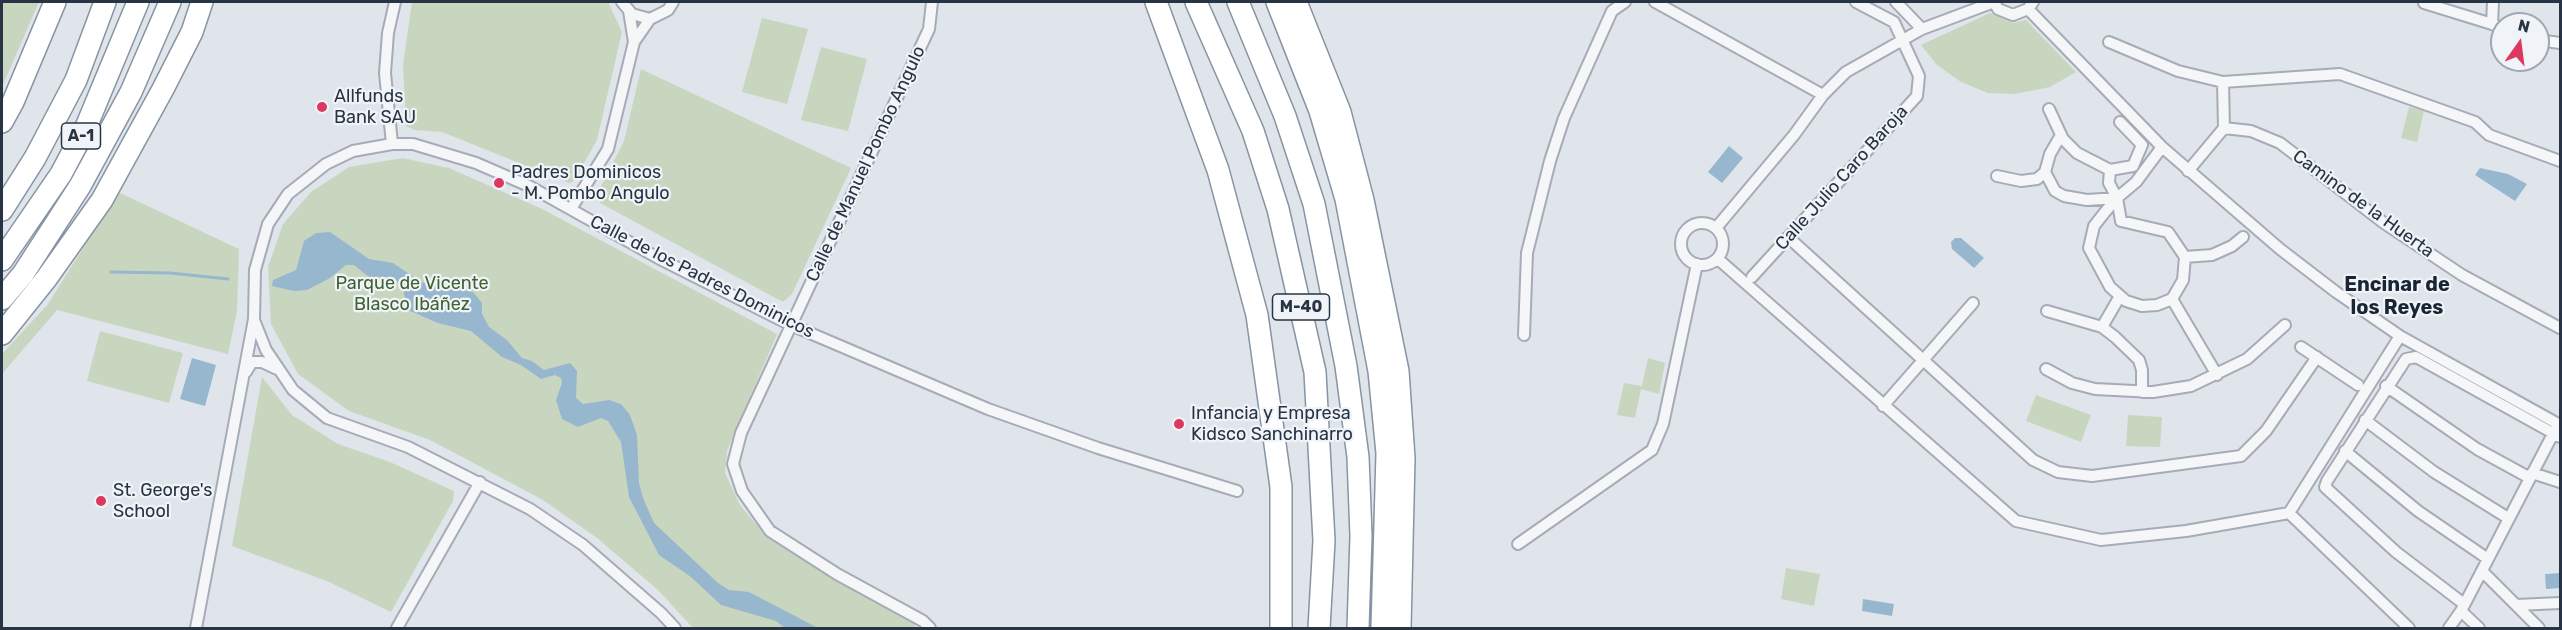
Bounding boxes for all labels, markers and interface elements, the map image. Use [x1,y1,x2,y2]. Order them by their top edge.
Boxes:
north arrow [2490,12,2550,72]
text: N [2516,15,2532,37]
street label: Calle de Manuel Pombo Angulo [802,43,930,285]
place label: Allfunds Bank SAU [334,86,416,128]
marker: Allfunds Bank SAU [315,100,329,114]
street label: Calle Julio Caro Baroja [1771,101,1913,255]
road number: A-1 [62,123,100,149]
street label: Camino de la Huerta [2288,145,2438,263]
place label: Padres Dominicos - M. Pombo Angulo [511,162,670,204]
marker: Padres Dominicos - M. Pombo Angulo [492,176,506,190]
street label: Calle de los Padres Dominicos [586,211,818,343]
park label: Parque de Vicente Blasco Ibáñez [335,273,489,316]
district label: Encinar de los Reyes [2344,273,2450,320]
road number: M-40 [1272,294,1330,320]
place label: Infancia y Empresa Kidsco Sanchinarro [1191,403,1353,446]
marker: Infancia y Empresa Kidsco Sanchinarro [1172,417,1186,431]
place label: St. George's School [113,480,213,522]
marker: St. George's School [94,494,108,508]

